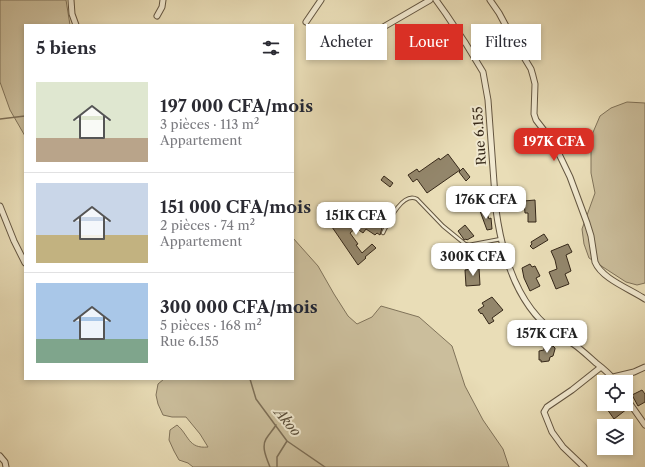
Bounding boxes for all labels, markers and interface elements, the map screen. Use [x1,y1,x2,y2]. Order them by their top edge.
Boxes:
chip: Acheter [306,24,387,60]
chip: Louer [395,24,463,60]
chip: Filtres [471,24,541,60]
icon: filters [260,37,282,59]
text: 5 biens [36,38,96,58]
text: 197 000 CFA/mois [160,96,313,116]
icon: home [68,98,116,146]
street label: Rue 6.155 [469,106,489,166]
text: 3 pièces · 113 m² [160,116,259,132]
pin: 197K CFA [513,128,595,162]
text: Appartement [160,132,242,148]
text: 197K CFA [523,133,585,149]
pin: 176K CFA [445,186,527,220]
text: 176K CFA [455,191,517,207]
text: 151 000 CFA/mois [160,197,311,217]
icon: home [68,199,116,247]
pin: 151K CFA [315,202,397,236]
text: 151K CFA [326,207,386,223]
text: 2 pièces · 74 m² [160,217,255,233]
text: Appartement [160,233,242,249]
pin: 300K CFA [432,243,514,277]
text: 300K CFA [440,248,506,264]
text: 300 000 CFA/mois [160,297,318,317]
icon: home [68,299,116,347]
text: 5 pièces · 168 m² [160,317,262,333]
pin: 157K CFA [506,320,588,354]
text: 157K CFA [516,325,578,341]
text: Rue 6.155 [160,333,219,349]
map controls [597,375,633,455]
button: locate [597,375,633,411]
water label: Akoo [269,402,305,440]
button: layers [597,419,633,455]

